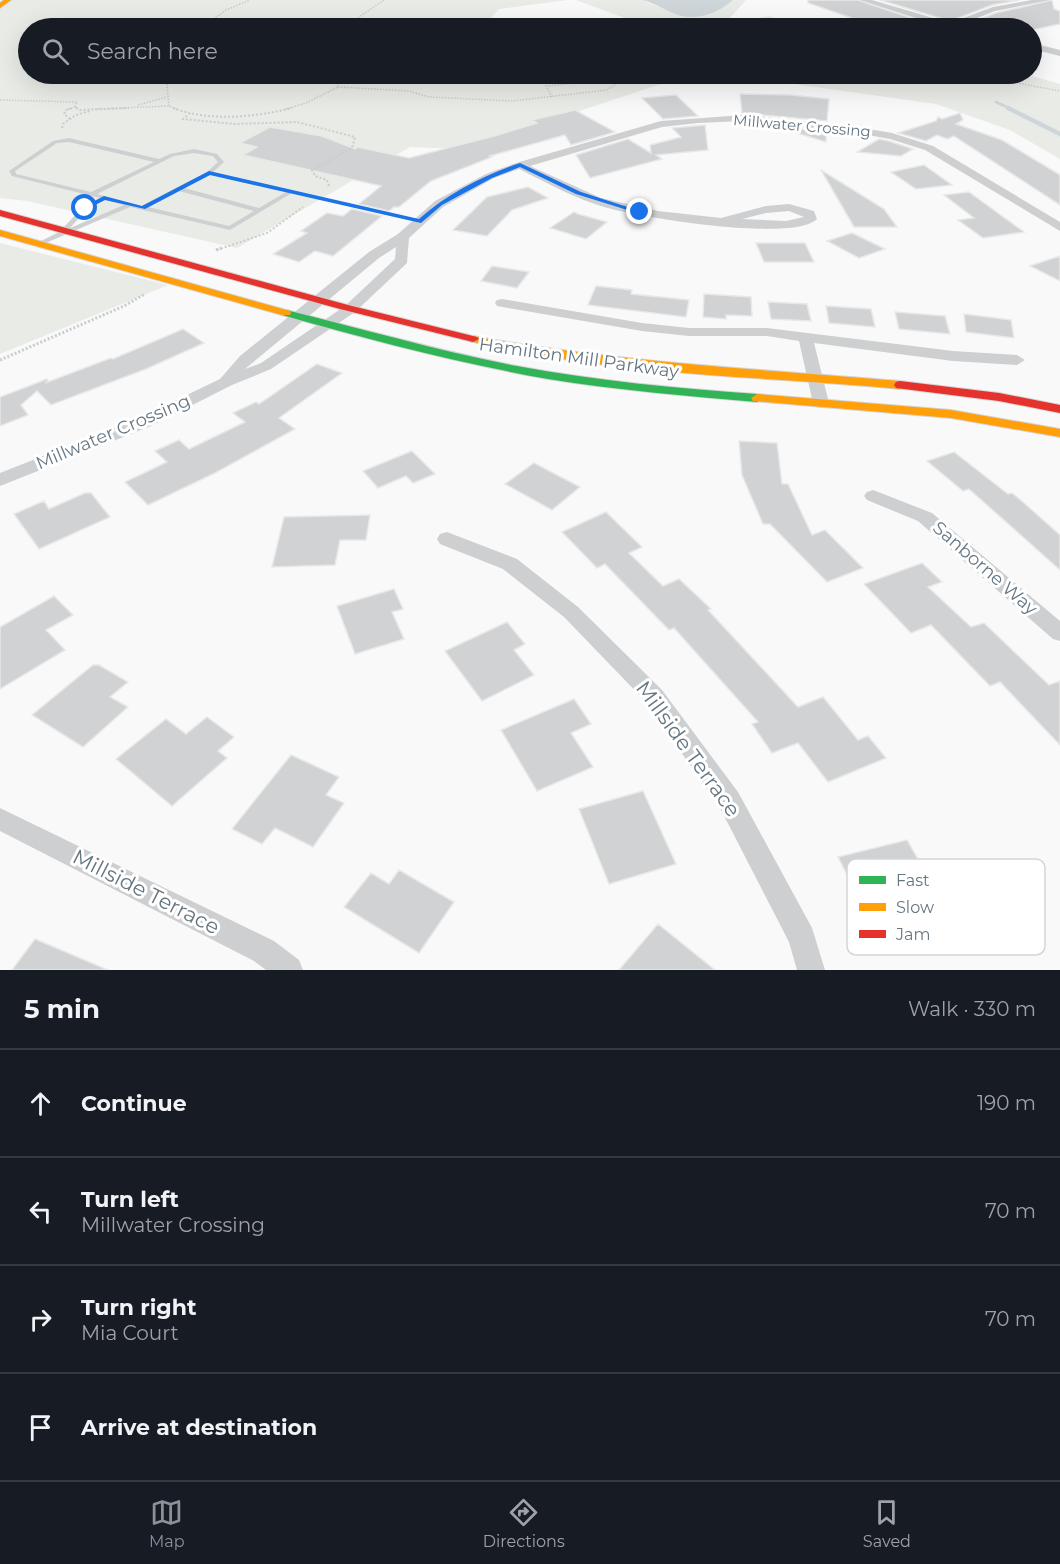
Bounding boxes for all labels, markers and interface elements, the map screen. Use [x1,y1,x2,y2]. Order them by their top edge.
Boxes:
search box [18,18,1042,84]
icon: search [39,35,72,68]
text: Search here [87,38,218,65]
street label: Millwater Crossing [733,110,872,141]
route start [71,194,97,220]
route end [626,198,652,224]
street label: Hamilton Mill Parkway [478,333,681,383]
street label: Millwater Crossing [33,390,193,474]
street label: Sanborne Way [928,517,1042,620]
street label: Millside Terrace [631,676,746,821]
street label: Millside Terrace [69,844,224,939]
legend [847,859,1045,955]
text: Fast [896,871,930,890]
text: Slow [896,898,934,917]
text: Jam [895,925,930,944]
text: 5 min [24,993,100,1025]
text: Walk · 330 m [908,997,1036,1021]
icon: ahead [24,1087,57,1120]
text: Continue [81,1090,187,1117]
text: 190 m [977,1091,1036,1115]
text: Turn left [81,1186,179,1213]
icon: left [24,1195,57,1228]
text: 70 m [985,1199,1036,1223]
text: Millwater Crossing [81,1213,265,1237]
text: Turn right [81,1294,196,1321]
icon: right [24,1303,57,1336]
text: 70 m [985,1307,1036,1331]
text: Mia Court [81,1321,179,1345]
icon: arrive [24,1411,57,1444]
text: Arrive at destination [81,1414,317,1441]
tab: Map [149,1496,185,1551]
tab: Directions [483,1496,565,1551]
tab: Saved [863,1496,911,1551]

